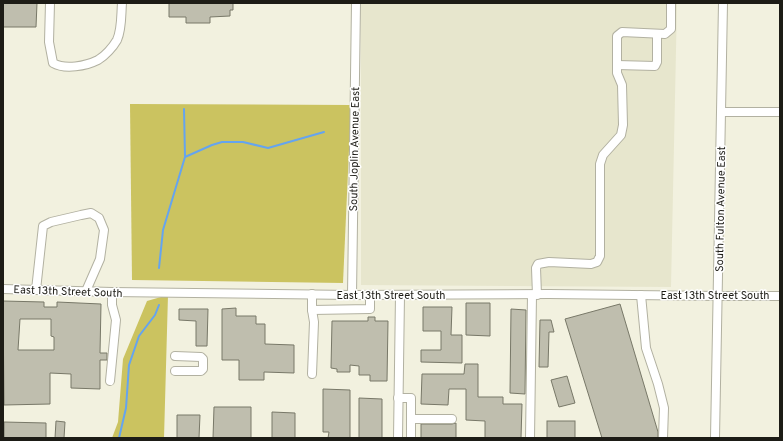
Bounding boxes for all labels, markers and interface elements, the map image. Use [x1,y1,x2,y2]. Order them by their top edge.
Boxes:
street label: South Joplin Avenue East [347,87,363,211]
street label: South Fulton Avenue East [713,146,729,272]
street label: East 13th Street South [13,283,123,301]
street label: East 13th Street South [336,289,446,303]
street label: East 13th Street South [660,289,770,303]

